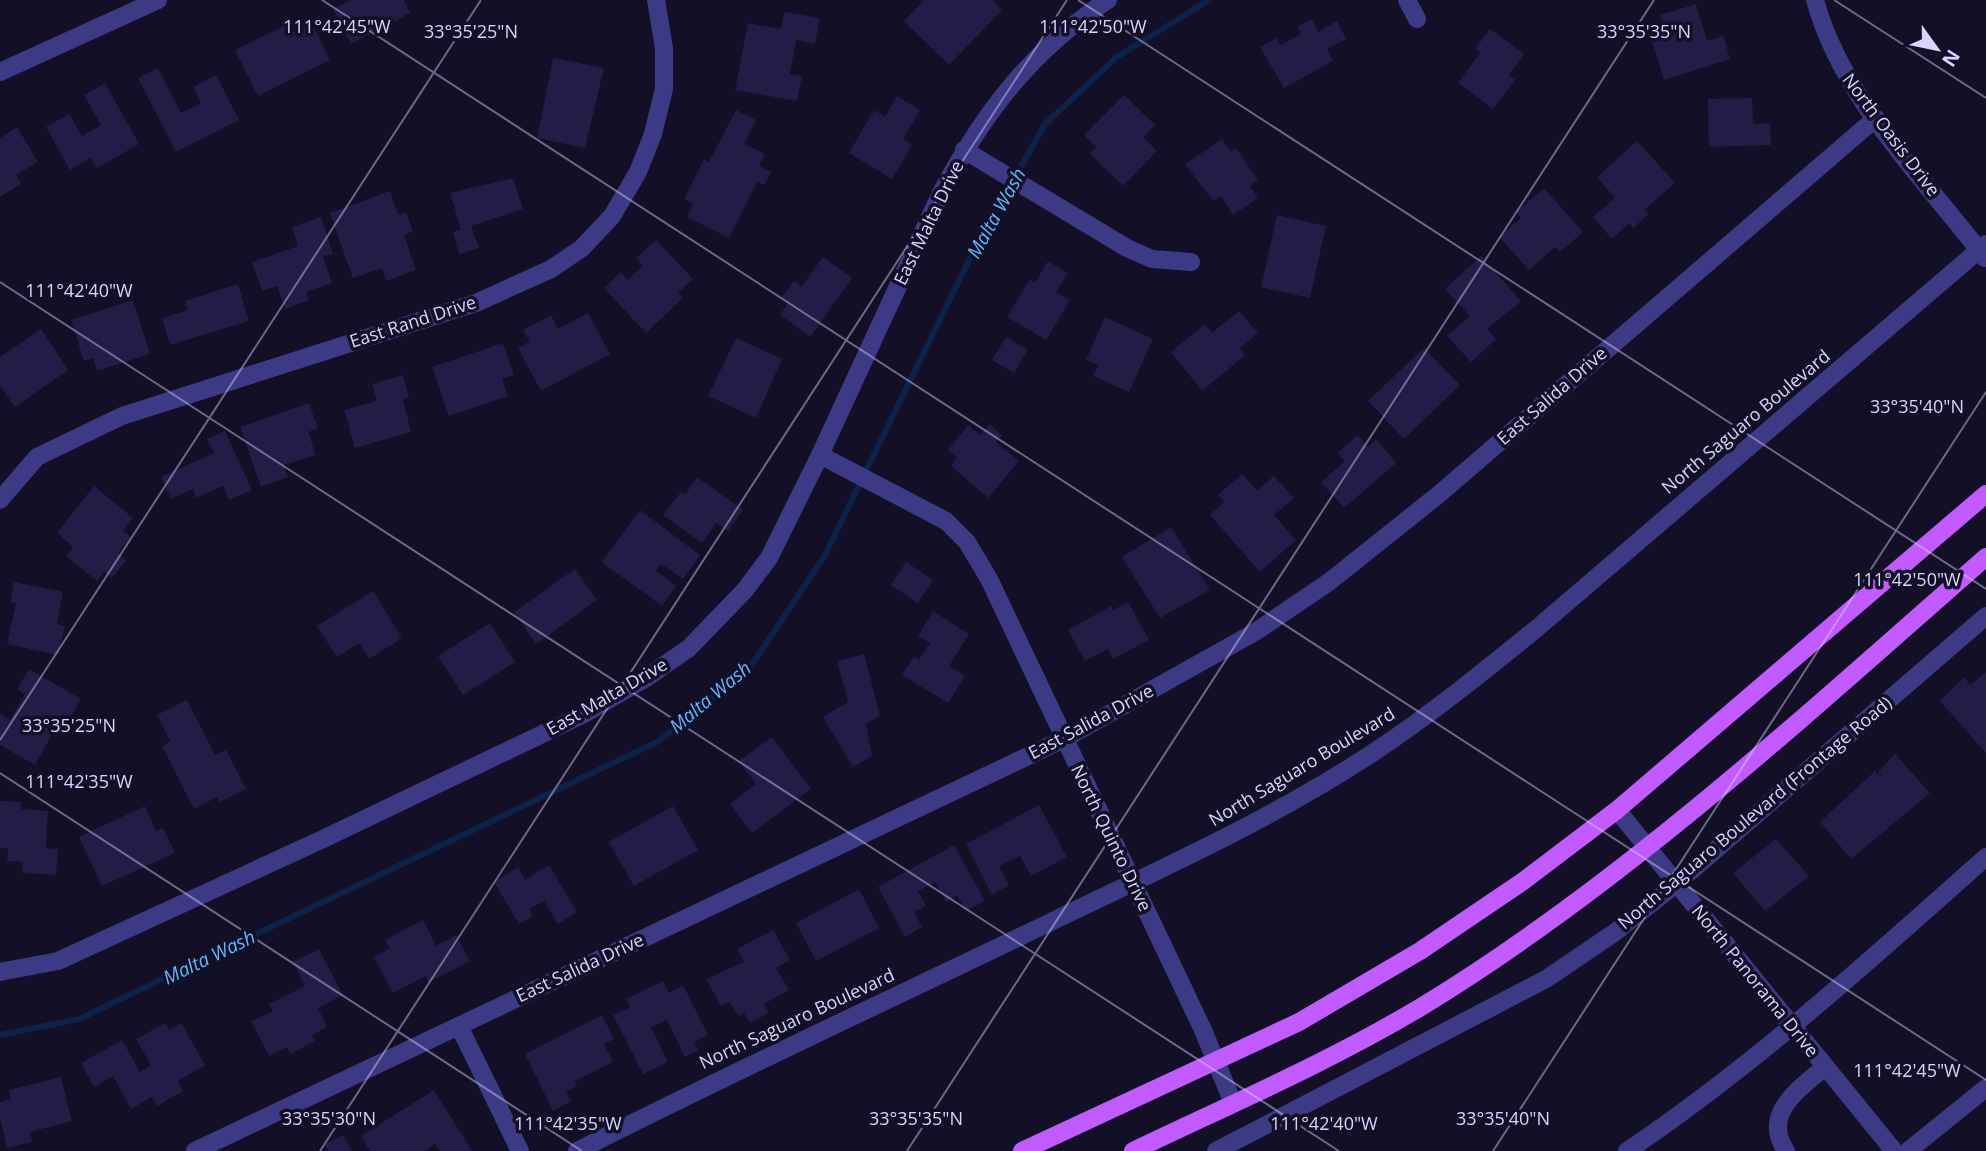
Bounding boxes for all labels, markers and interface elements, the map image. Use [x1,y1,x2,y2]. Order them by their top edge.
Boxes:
text: 111°42'45"W [283,14,391,38]
text: 111°42'50"W [1039,14,1147,38]
north arrow [1902,14,1972,84]
text: 33°35'25"N [424,19,518,43]
text: 33°35'35"N [1597,19,1691,43]
text: N [1936,45,1966,72]
street label: North Oasis Drive [1838,68,1946,201]
street label: East Malta Drive [888,156,969,289]
water label: Malta Wash [961,163,1031,263]
text: 111°42'40"W [25,278,133,302]
street label: East Rand Drive [346,289,479,353]
street label: East Salida Drive [1491,341,1611,450]
street label: North Saguaro Boulevard [1656,344,1835,499]
text: 33°35'40"N [1870,394,1964,418]
text: 111°42'50"W [1853,567,1961,591]
street label: East Malta Drive [542,652,671,740]
water label: Malta Wash [664,655,756,739]
street label: East Salida Drive [1024,678,1157,764]
street label: North Saguaro Boulevard (Frontage Road) [1612,690,1896,934]
street label: North Saguaro Boulevard [1204,701,1399,831]
text: 33°35'25"N [22,713,116,737]
street label: North Quinto Drive [1066,760,1158,915]
text: 111°42'35"W [25,769,133,793]
street label: North Panorama Drive [1687,899,1825,1061]
water label: Malta Wash [159,924,259,990]
street label: East Salida Drive [512,927,647,1007]
street label: North Saguaro Boulevard [695,962,898,1074]
text: 111°42'45"W [1853,1058,1961,1082]
text: 33°35'30"N [282,1106,376,1130]
text: 33°35'35"N [869,1106,963,1130]
text: 33°35'40"N [1456,1106,1550,1130]
text: 111°42'35"W [514,1111,622,1135]
text: 111°42'40"W [1270,1111,1378,1135]

